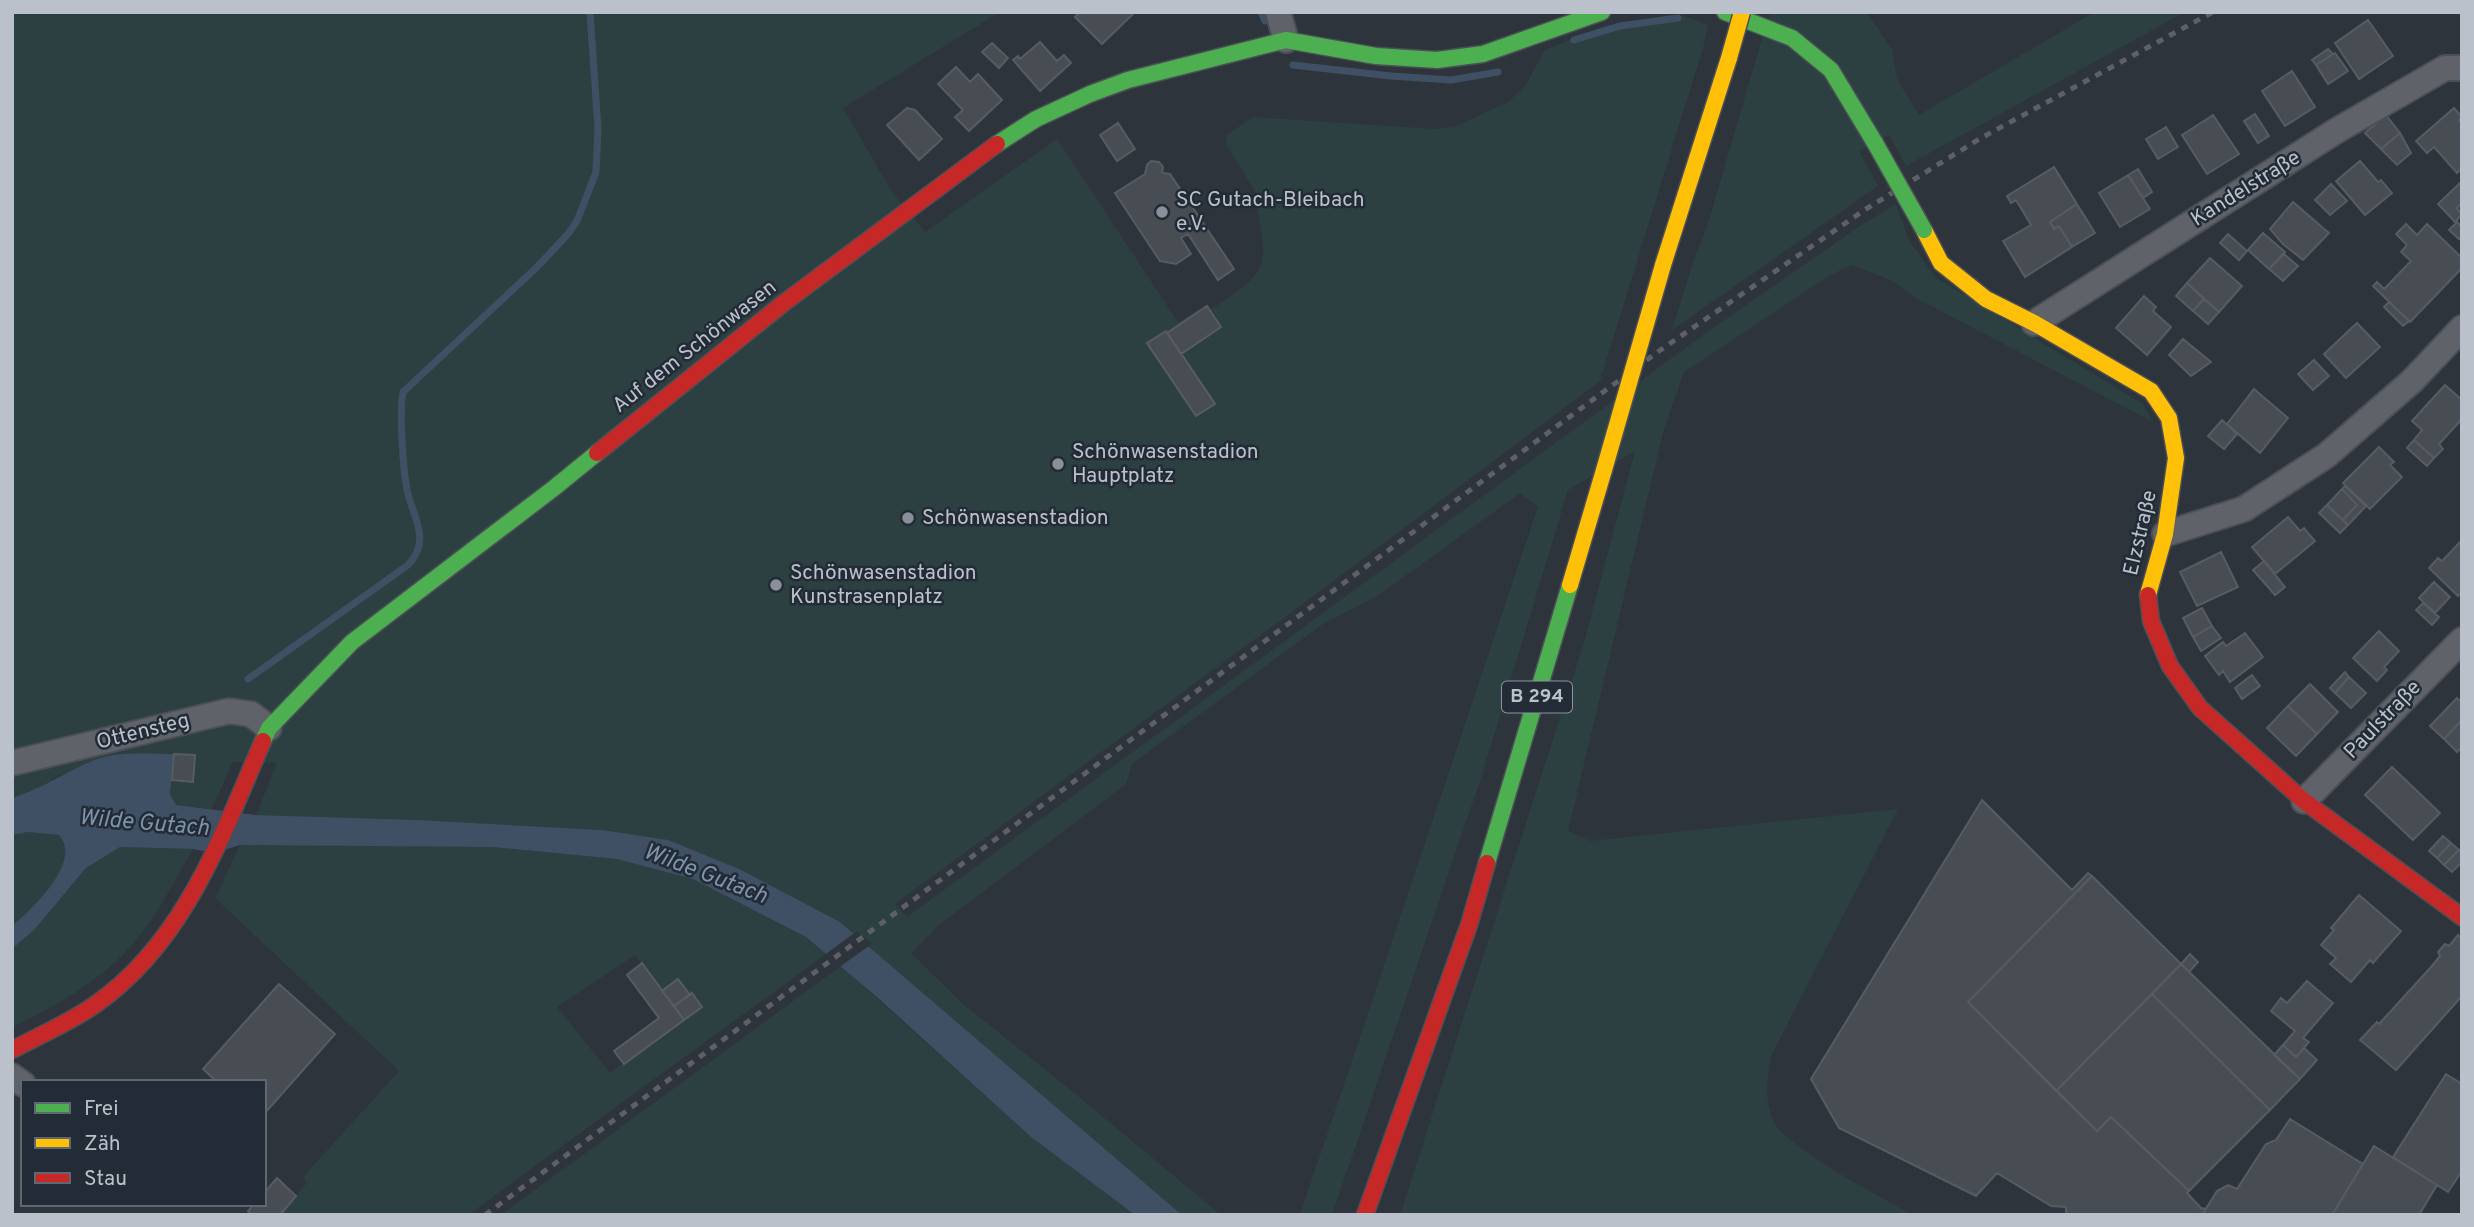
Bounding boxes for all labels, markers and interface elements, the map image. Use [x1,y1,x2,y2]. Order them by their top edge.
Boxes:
street label: Kandelstraße [2186,145,2306,233]
place label: SC Gutach-Bleibach e.V. [1176,187,1365,238]
marker: SC Gutach-Bleibach e.V. [1154,204,1170,220]
street label: Auf dem Schönwasen [607,274,783,420]
place label: Schönwasenstadion Hauptplatz [1072,439,1259,490]
marker: Schönwasenstadion Hauptplatz [1050,456,1066,472]
street label: Elzstraße [2118,488,2164,578]
place label: Schönwasenstadion [922,505,1109,532]
marker: Schönwasenstadion [900,510,916,526]
place label: Schönwasenstadion Kunstrasenplatz [790,560,977,611]
marker: Schönwasenstadion Kunstrasenplatz [768,577,784,593]
street label: Paulstraße [2339,675,2427,765]
road number: B 294 [1502,682,1572,712]
street label: Ottensteg [94,707,192,757]
water label: Wilde Gutach [78,804,211,844]
water label: Wilde Gutach [639,838,772,912]
legend [21,1080,266,1206]
text: Frei [84,1096,119,1123]
text: Zäh [84,1131,121,1158]
text: Stau [84,1166,127,1193]

